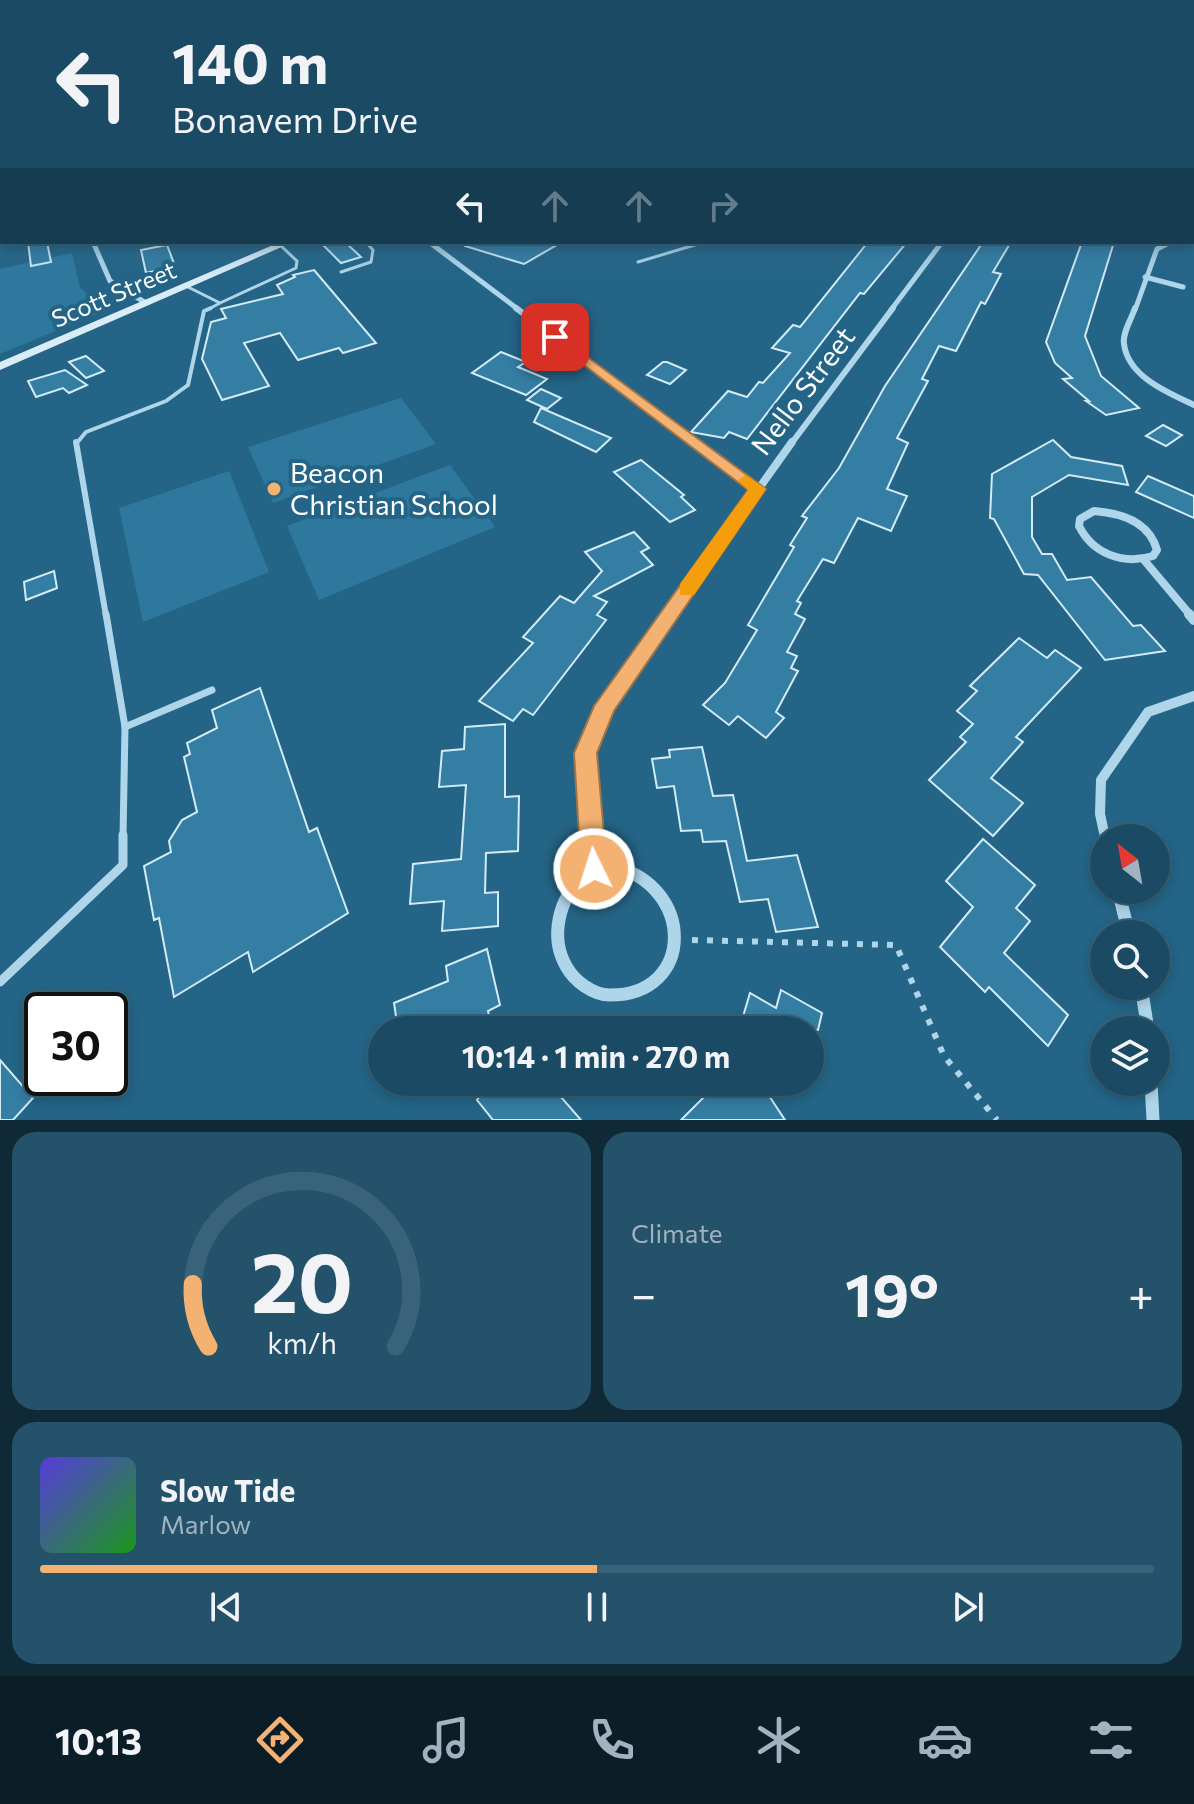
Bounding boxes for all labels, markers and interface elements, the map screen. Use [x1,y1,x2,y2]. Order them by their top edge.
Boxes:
text: 140 m [172,27,328,96]
icon: left [40,32,144,136]
text: Bonavem Drive [172,96,418,140]
icon: left [449,184,493,228]
icon: ahead [533,184,577,228]
icon: ahead [617,184,661,228]
icon: right [701,184,745,228]
street label: Scott Street [47,254,180,333]
pin [521,303,589,371]
icon: arrive [533,315,577,359]
street label: Nello Street [743,320,861,461]
place label: Beacon Christian School [290,455,498,521]
marker: Beacon Christian School [265,480,283,498]
north arrow [1090,824,1170,904]
map controls [1090,824,1170,1096]
position arrow [552,827,636,911]
button: search [1090,920,1170,1000]
speed limit sign: 30 [24,992,128,1096]
button: layers [1090,1016,1170,1096]
text: 10:14 · 1 min · 270 m [462,1037,730,1074]
text: Climate [631,1217,723,1248]
text: 20 [250,1228,353,1330]
text: 19° [845,1256,939,1329]
text: − [631,1266,656,1320]
text: + [1128,1266,1154,1320]
text: km/h [267,1325,336,1360]
text: Slow Tide [160,1471,295,1508]
text: Marlow [160,1508,251,1539]
icon: previous [204,1585,248,1629]
icon: pause [575,1585,619,1629]
icon: next [946,1585,990,1629]
icon: directions [252,1712,308,1768]
icon: music [418,1712,474,1768]
icon: phone [584,1712,640,1768]
icon: climate [751,1712,807,1768]
icon: car [917,1712,973,1768]
icon: filters [1083,1712,1139,1768]
text: 10:13 [55,1718,142,1762]

